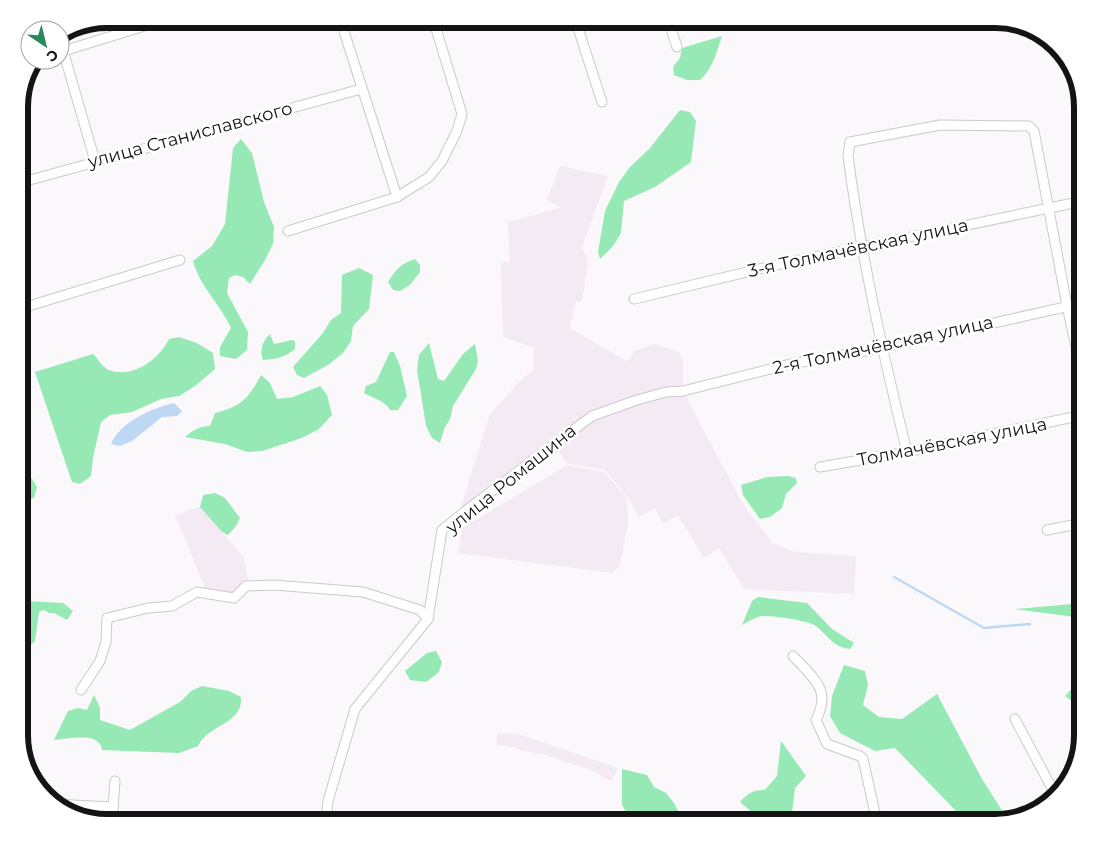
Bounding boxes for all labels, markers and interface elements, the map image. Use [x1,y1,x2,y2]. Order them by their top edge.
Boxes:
north arrow [20,20,70,70]
text: С [43,45,62,66]
street label: улица Станиславского [84,97,295,173]
street label: 3-я Толмачёвская улица [746,214,970,282]
street label: 2-я Толмачёвская улица [771,311,995,379]
street label: Толмачёвская улица [855,413,1049,471]
street label: улица Ромашина [441,420,581,539]

